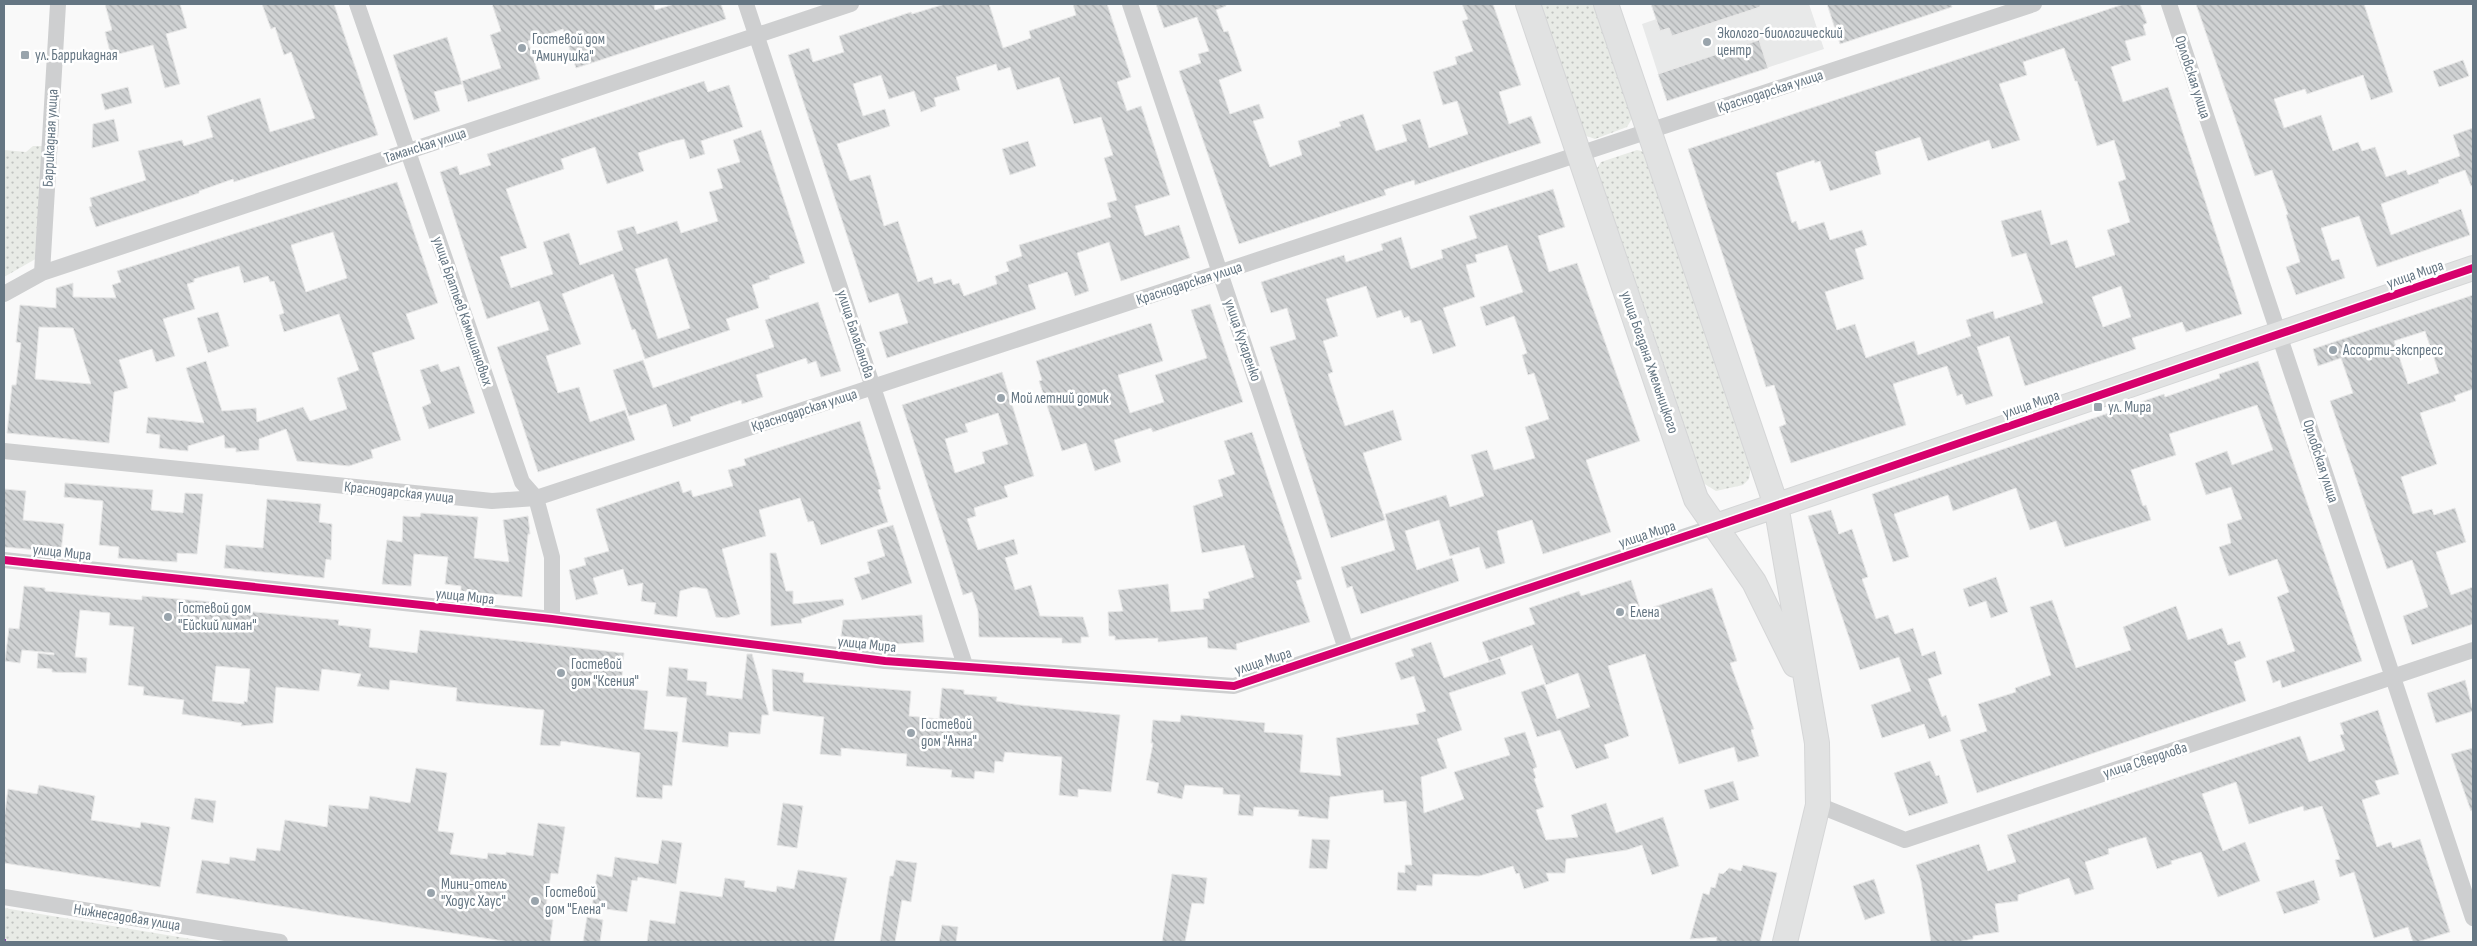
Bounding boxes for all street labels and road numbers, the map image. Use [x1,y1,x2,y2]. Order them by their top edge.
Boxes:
street label: Орловская улица [2170,33,2215,121]
street label: Краснодарская улица [1715,65,1826,118]
street label: Баррикадная улица [38,88,63,188]
street label: Таманская улица [382,123,469,168]
street label: улица Братьев Камышановых [428,234,497,389]
street label: улица Мира [2384,256,2446,293]
street label: Краснодарская улица [1134,257,1245,310]
street label: улица Балабанова [832,288,879,381]
street label: улица Богдана Хмельницкого [1616,288,1683,436]
street label: улица Кухаренко [1220,297,1265,384]
street label: Краснодарская улица [749,384,860,437]
street label: улица Мира [2000,386,2062,423]
street label: Орловская улица [2298,417,2343,505]
street label: Краснодарская улица [343,477,455,508]
street label: улица Мира [1616,516,1678,553]
street label: улица Мира [32,540,92,565]
street label: улица Мира [435,584,495,609]
street label: улица Мира [837,632,897,657]
street label: улица Мира [1232,643,1294,680]
street label: улица Свердлова [2101,738,2190,783]
street label: Нижнесадовая улица [72,900,182,935]

